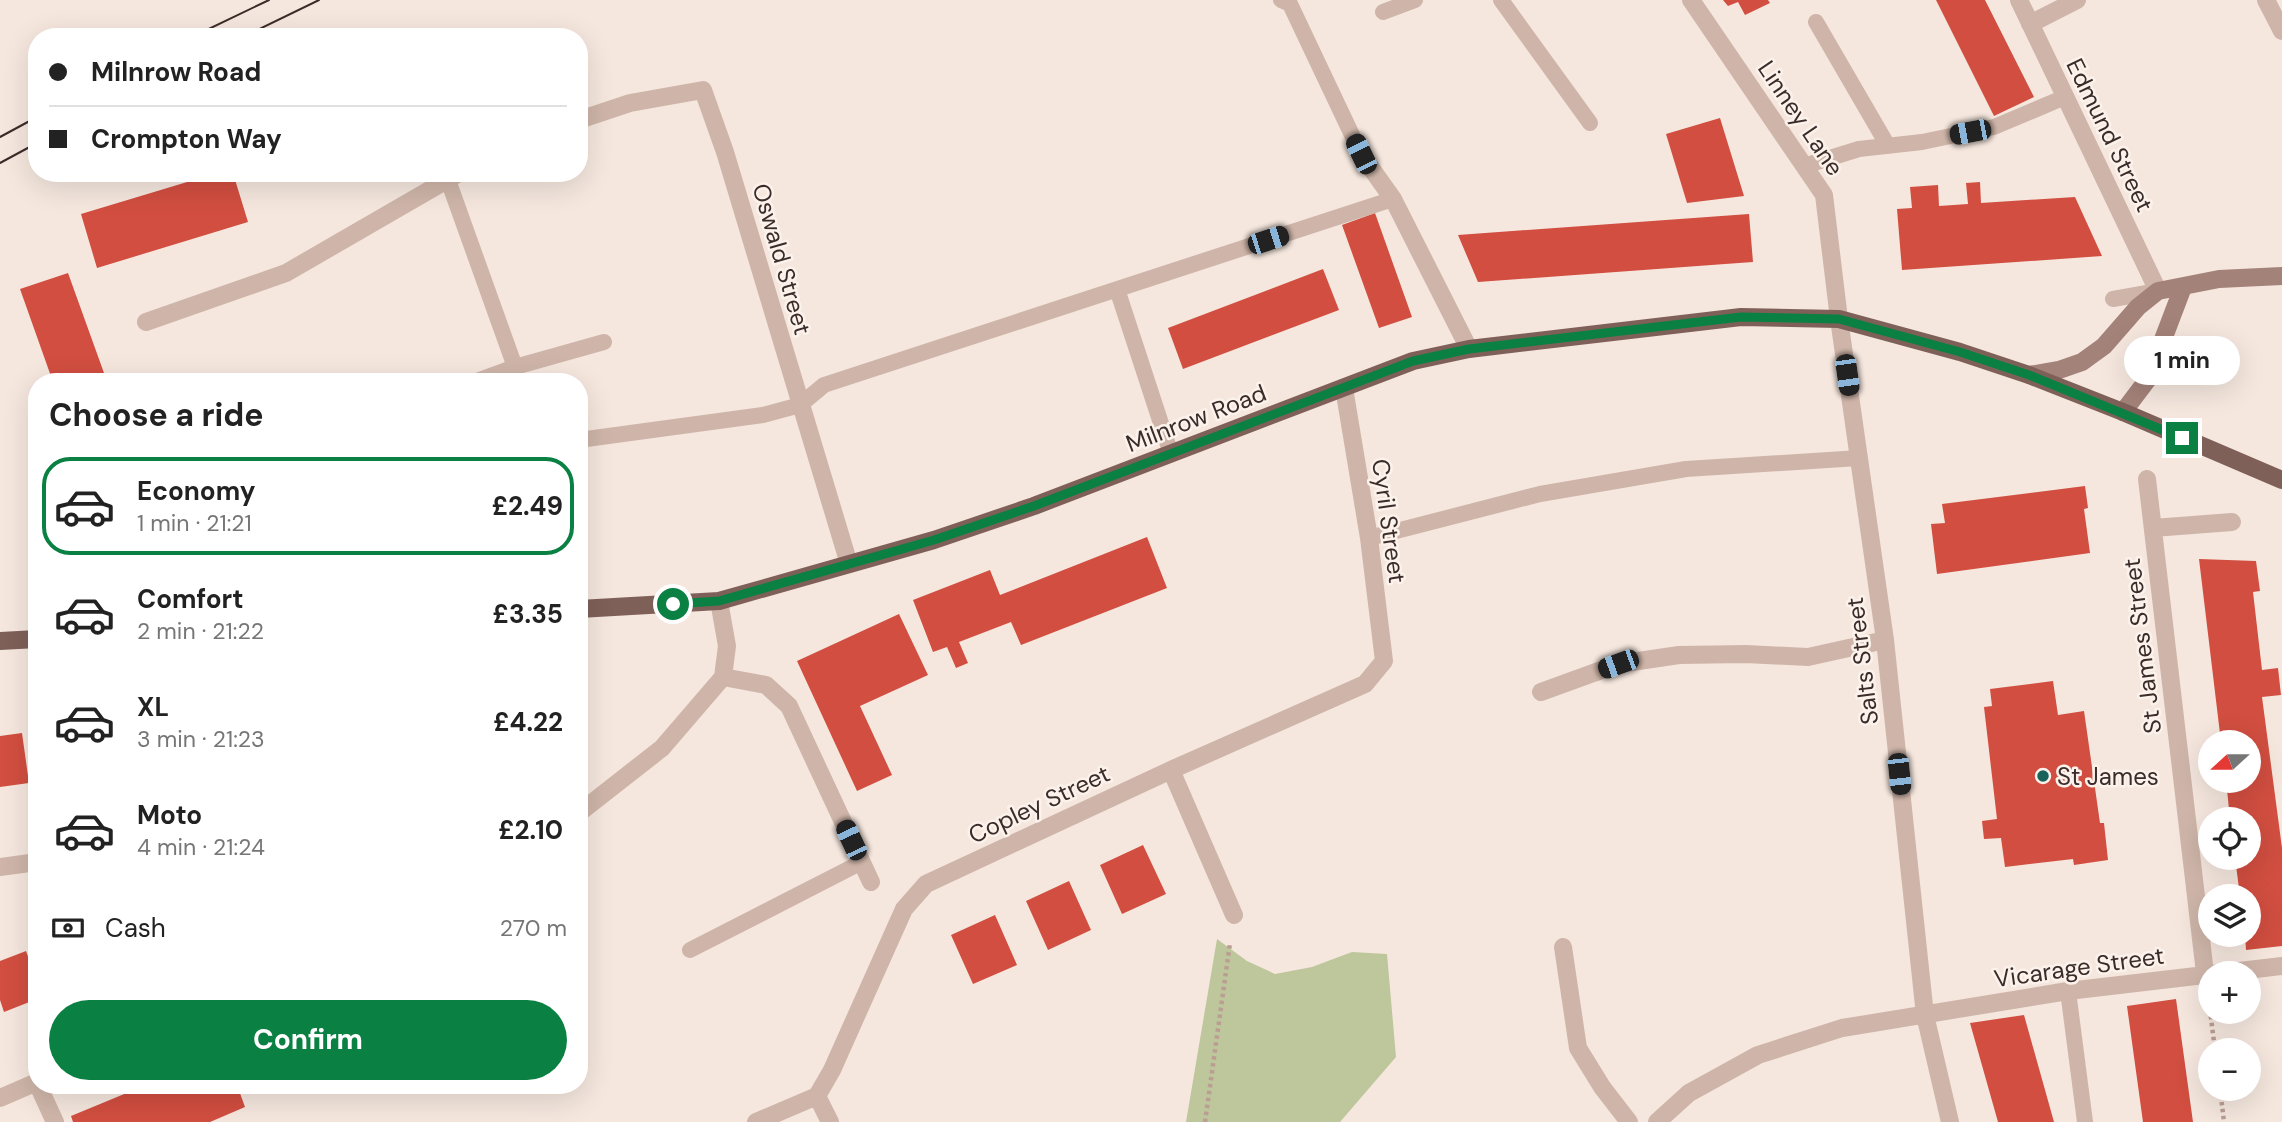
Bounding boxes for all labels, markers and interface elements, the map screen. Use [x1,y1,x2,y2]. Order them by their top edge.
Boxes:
street label: Edmund Street [2059,53,2161,217]
text: Milnrow Road [91,55,261,89]
street label: Linney Lane [1751,55,1851,181]
car [1948,118,1993,146]
text: Crompton Way [91,122,282,156]
car [1343,131,1380,177]
street label: Oswald Street [746,180,818,338]
car [1245,224,1292,256]
callout: 1 min [2124,336,2240,386]
text: 1 min [2154,345,2210,375]
car [1834,353,1861,397]
street label: Milnrow Road [1121,377,1271,459]
text: Choose a ride [49,394,264,436]
route end [2166,422,2198,454]
street label: Cyril Street [1365,457,1413,585]
text: Economy [137,474,255,508]
icon: car [53,475,116,538]
text: £2.49 [492,489,563,523]
text: 1 min · 21:21 [137,508,252,538]
street label: St James Street [2116,557,2168,735]
text: Comfort [137,582,243,616]
icon: car [53,583,116,646]
route start [657,588,689,620]
street label: Salts Street [1839,595,1885,727]
text: £3.35 [493,597,563,631]
text: 2 min · 21:22 [137,616,264,646]
car [1595,647,1642,681]
text: XL [137,690,169,724]
icon: car [53,691,116,754]
text: £4.22 [493,705,563,739]
text: 3 min · 21:23 [137,724,265,754]
north arrow [2198,730,2261,793]
map controls [2198,730,2261,1101]
car [1887,752,1912,796]
street label: Copley Street [963,758,1115,850]
place label: St James [2057,761,2159,792]
marker: St James [2035,768,2051,784]
text: Moto [137,798,202,832]
icon: car [53,799,116,862]
button: locate [2198,807,2261,870]
text: £2.10 [498,813,563,847]
car [833,817,870,863]
text: 4 min · 21:24 [137,832,265,862]
button: layers [2198,884,2261,947]
icon: cash [49,909,87,947]
text: Cash [105,911,166,945]
text: 270 m [500,913,567,943]
street label: Vicarage Street [1992,940,2166,994]
button: + [2198,961,2261,1024]
button: Confirm [49,1000,567,1080]
button: − [2198,1038,2261,1101]

